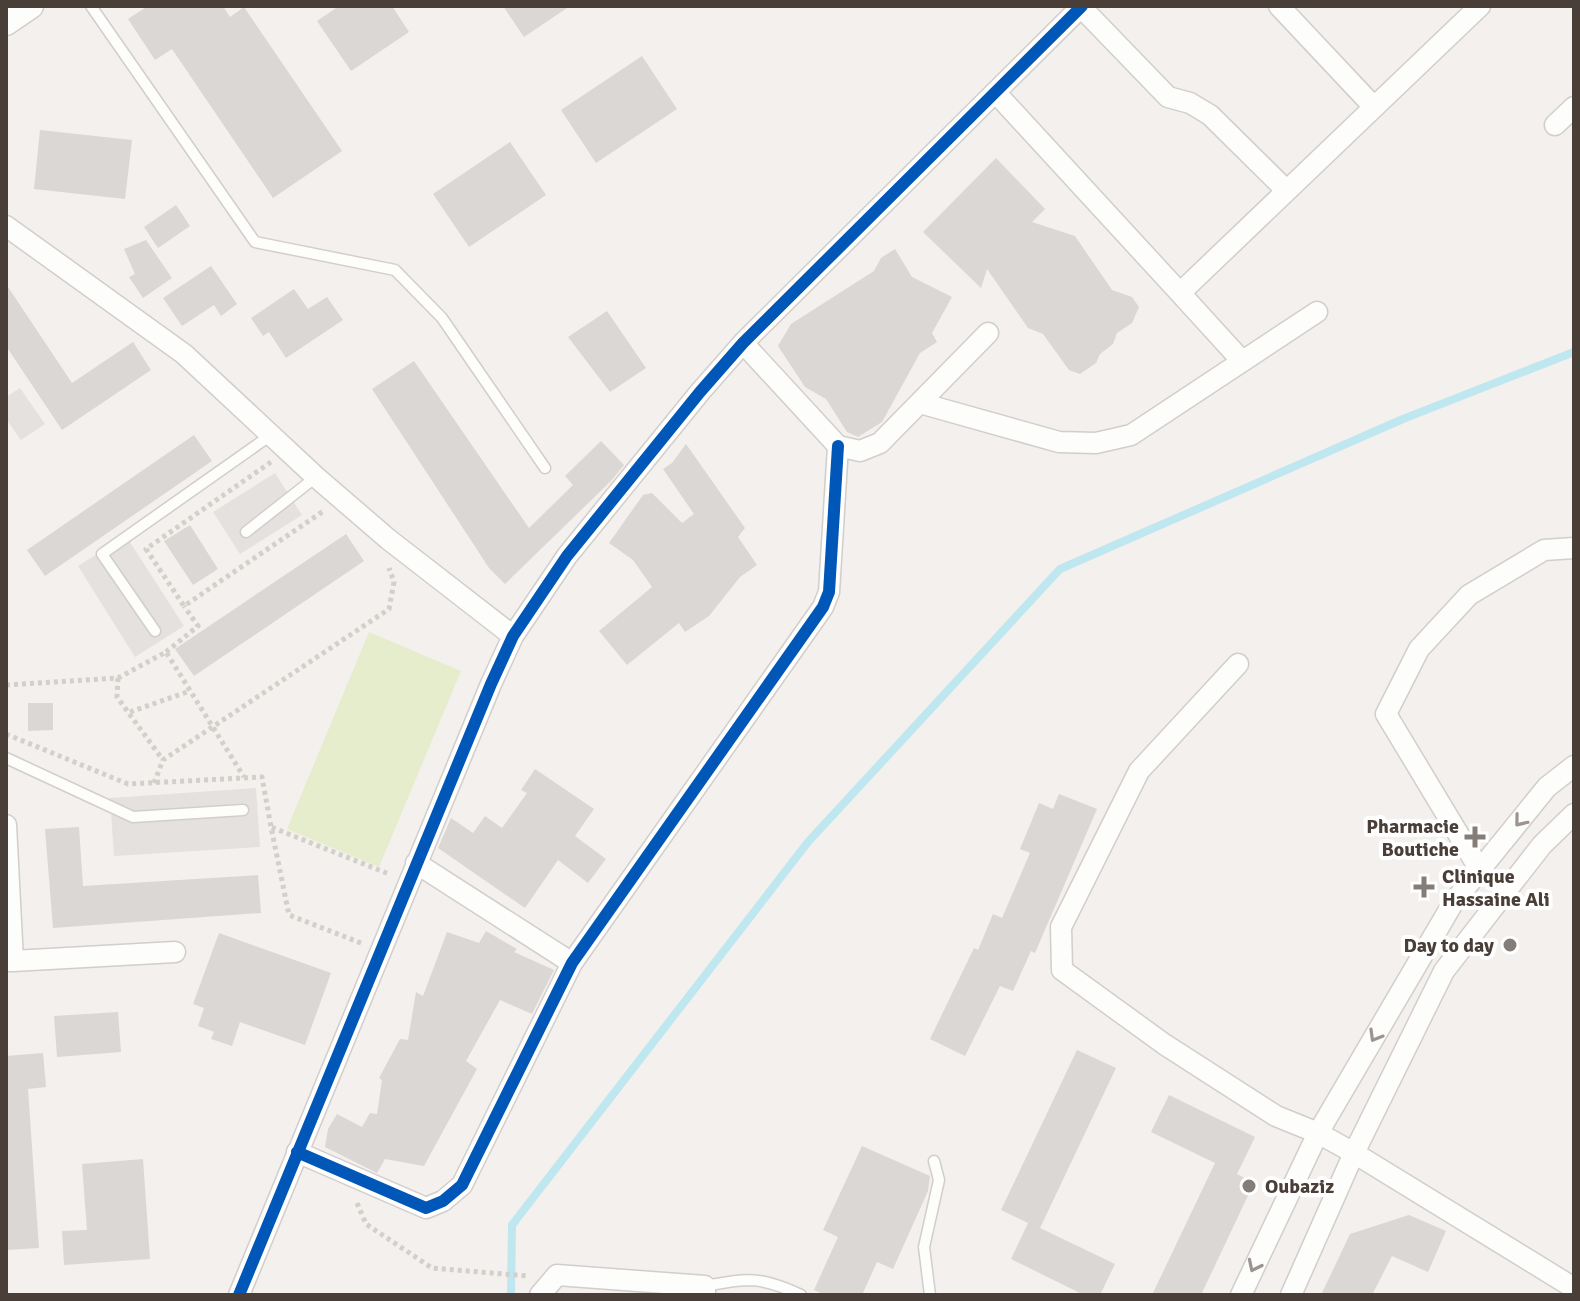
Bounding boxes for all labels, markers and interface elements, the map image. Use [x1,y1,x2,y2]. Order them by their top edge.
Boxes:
one-way arrow [1515,812,1530,826]
place label: Pharmacie Boutiche [1366,814,1459,862]
marker: Pharmacie Boutiche [1466,828,1484,846]
place label: Clinique Hassaine Ali [1442,864,1550,912]
marker: Clinique Hassaine Ali [1413,876,1435,898]
place label: Day to day [1404,933,1494,958]
marker: Day to day [1501,936,1519,954]
one-way arrow [1369,1027,1385,1042]
place label: Oubaziz [1265,1174,1334,1199]
marker: Oubaziz [1240,1177,1258,1195]
one-way arrow [1248,1258,1264,1273]

